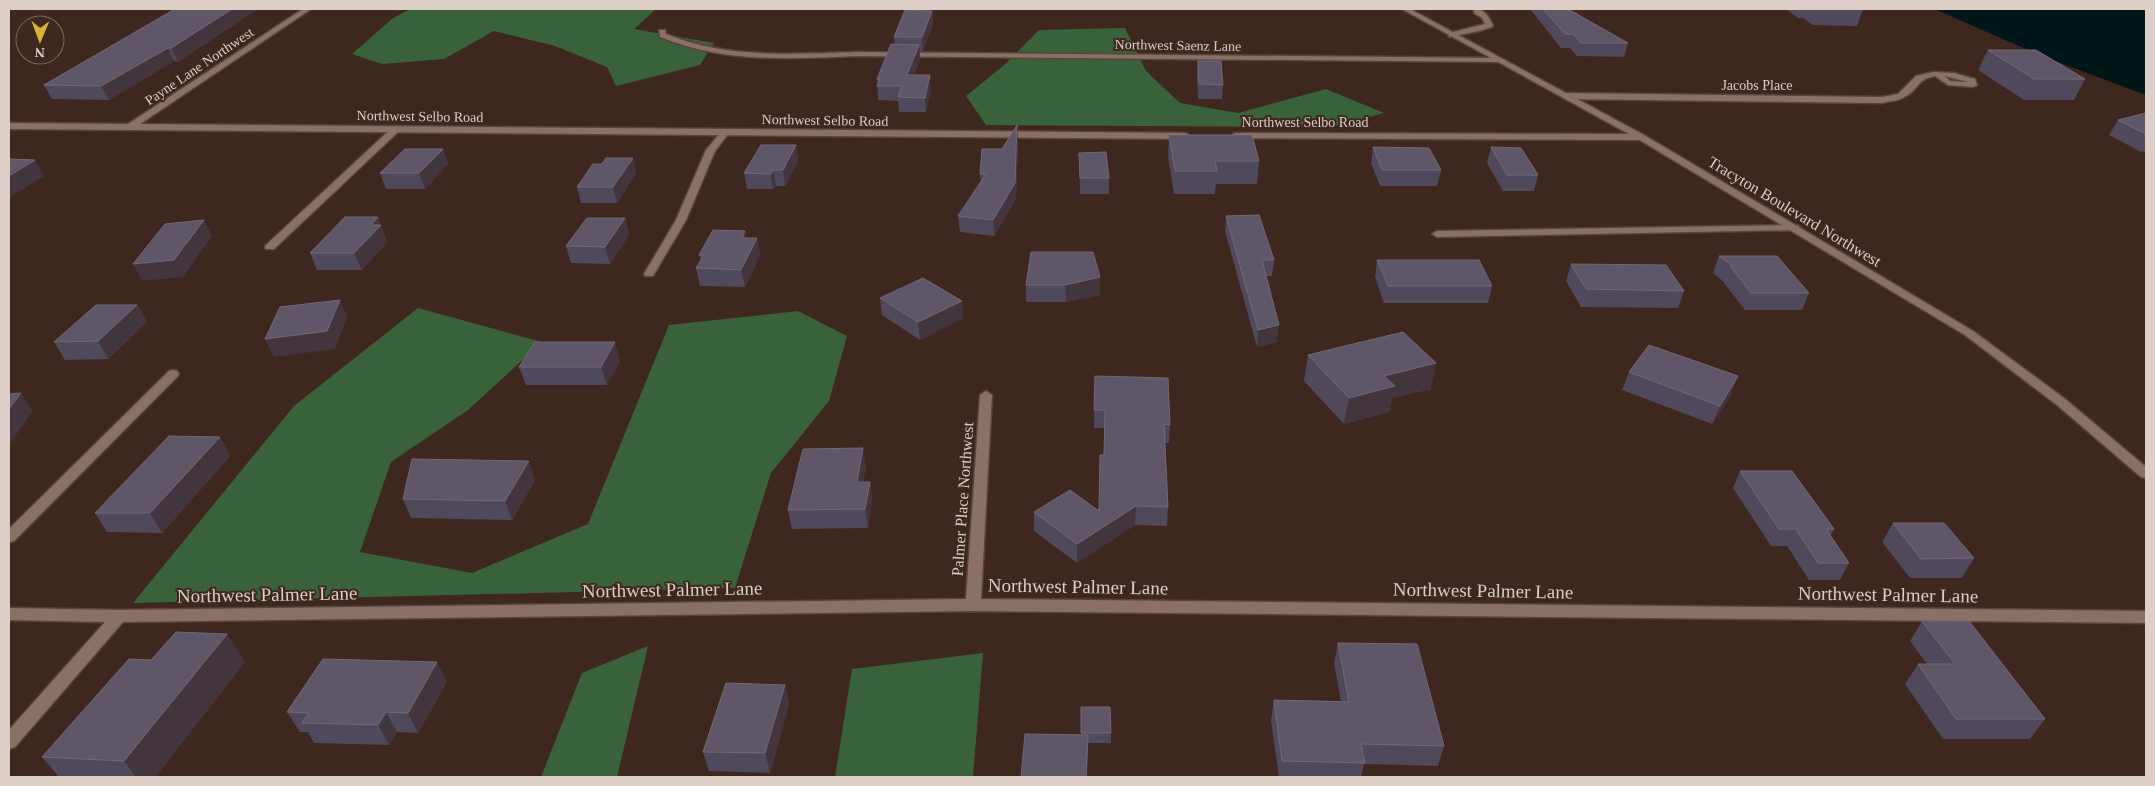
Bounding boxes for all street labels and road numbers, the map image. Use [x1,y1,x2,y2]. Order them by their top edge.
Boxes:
street label: Payne Lane Northwest [142,24,256,108]
street label: Northwest Saenz Lane [1115,37,1241,54]
street label: Jacobs Place [1721,78,1793,93]
street label: Northwest Selbo Road [356,108,483,125]
street label: Northwest Selbo Road [761,112,888,129]
street label: Northwest Selbo Road [1242,115,1368,130]
street label: Tracyton Boulevard Northwest [1705,153,1885,271]
street label: Palmer Place Northwest [949,421,976,577]
street label: Northwest Palmer Lane [988,574,1168,599]
street label: Northwest Palmer Lane [582,577,762,602]
street label: Northwest Palmer Lane [1393,578,1573,603]
street label: Northwest Palmer Lane [177,582,357,607]
street label: Northwest Palmer Lane [1798,582,1978,607]

